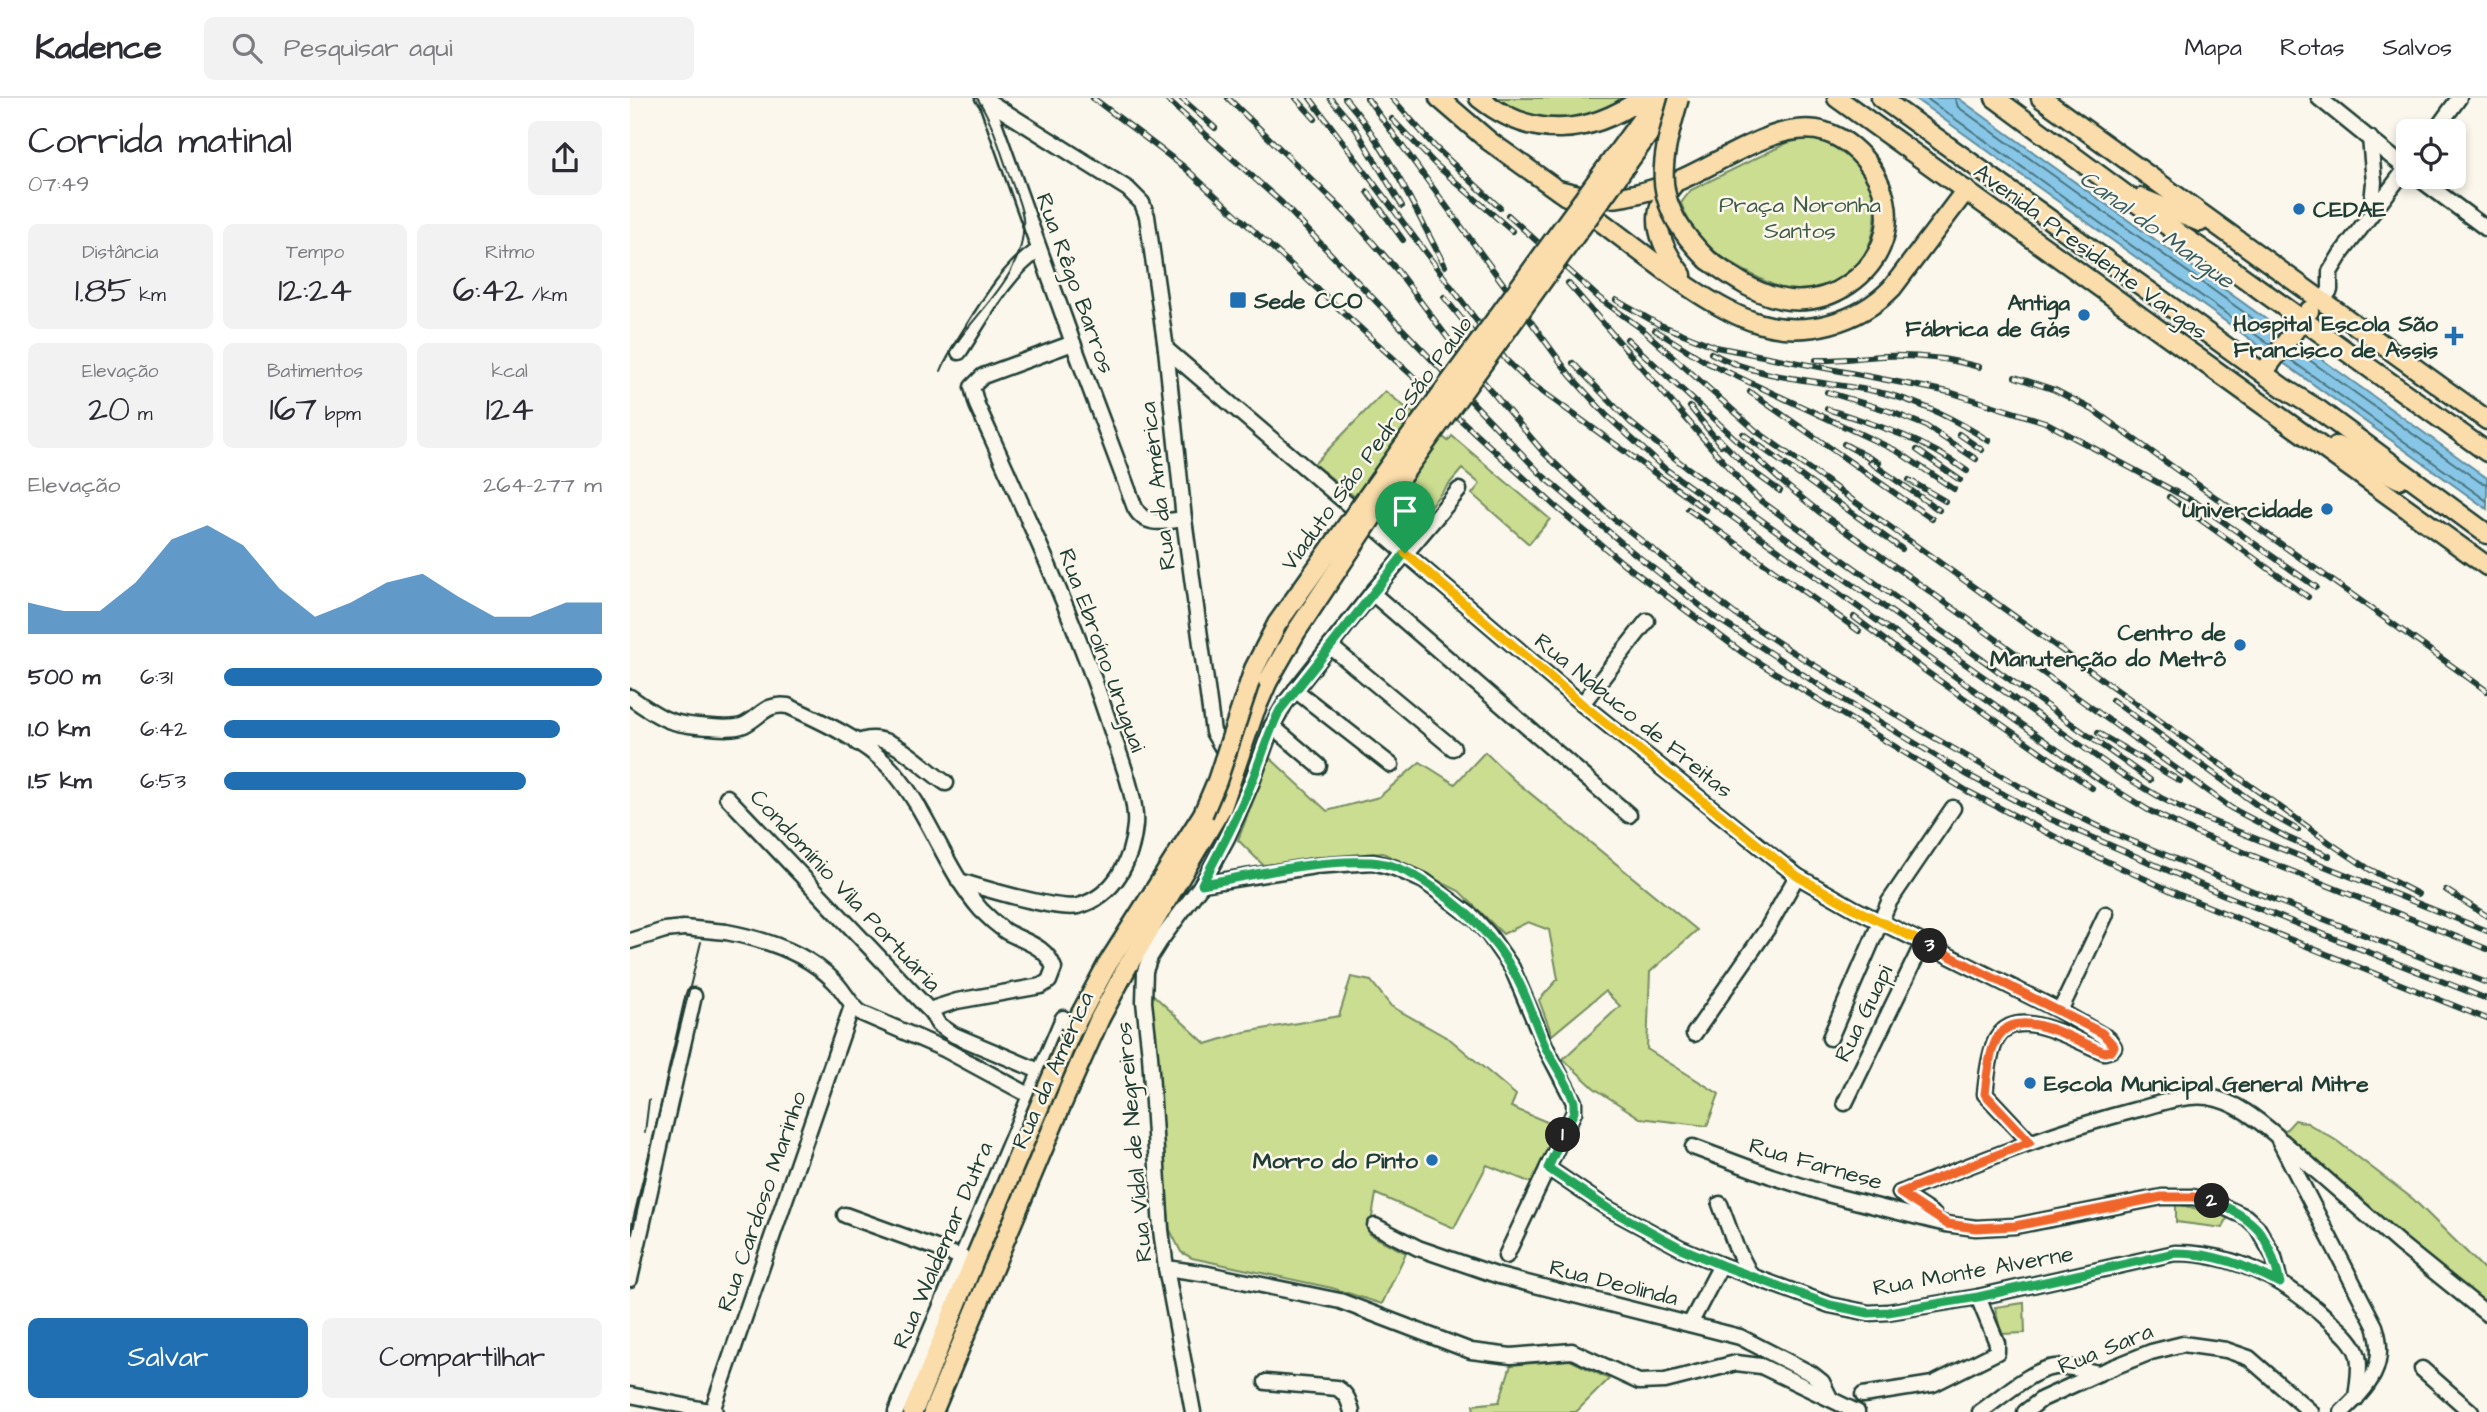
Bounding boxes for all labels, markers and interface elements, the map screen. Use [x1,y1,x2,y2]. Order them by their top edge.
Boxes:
search box [204,17,694,80]
text: Kadence [35,25,162,71]
icon: search [228,29,266,67]
text: Pesquisar aqui [284,30,453,66]
text: Mapa [2184,31,2242,65]
text: Rotas [2280,31,2345,65]
text: Salvos [2383,31,2452,65]
text: Corrida matinal [28,116,292,168]
map controls [2396,119,2466,189]
button: locate [2396,119,2466,189]
button: share [528,121,602,195]
street label: Avenida Presidente Vargas [1966,156,2214,349]
water label: Canal do Mangue [2071,162,2242,299]
text: 07:49 [28,168,89,200]
street label: Rua Rêgo Barros [1027,189,1123,378]
park label: Praça Noronha Santos [1719,189,1881,247]
place label: CEDAE [2313,194,2387,226]
marker: CEDAE [2291,201,2307,217]
text: Distância [82,239,158,266]
text: Tempo [286,239,344,266]
text: Ritmo [485,239,534,266]
text: 1.85 [75,266,132,315]
text: 12:24 [278,266,352,315]
text: 6:42 [452,266,524,315]
text: km [132,282,166,309]
text: /km [524,282,567,309]
place label: Sede CCO [1253,285,1363,317]
place label: Antiga Fábrica de Gás [1905,287,2070,345]
marker: Sede CCO [1228,290,1248,310]
marker: Antiga Fábrica de Gás [2076,307,2092,323]
place label: Hospital Escola São Francisco de Assis [2233,308,2438,366]
street label: Viaduto São Pedro-São Paulo [1273,310,1480,578]
marker: Hospital Escola São Francisco de Assis [2444,326,2464,346]
text: Elevação [82,358,159,385]
text: Batimentos [267,358,363,385]
text: kcal [491,358,528,385]
text: 20 [88,385,130,434]
text: 167 [269,385,317,434]
text: 124 [485,385,534,434]
street label: Rua da América [1132,400,1184,572]
text: m [130,401,153,428]
text: bpm [317,401,361,428]
text: Elevação [28,469,121,501]
text: 264–277 m [483,469,602,501]
pin [1375,481,1435,553]
icon: arrive [1386,492,1424,530]
place label: Univercidade [2182,494,2314,526]
marker: Univercidade [2319,501,2335,517]
street label: Rua Ebroíno Uruguai [1049,544,1154,757]
place label: Centro de Manutenção do Metrô [1990,617,2227,675]
street label: Rua Nabuco de Freitas [1527,626,1739,806]
marker: Centro de Manutenção do Metrô [2232,637,2248,653]
text: 500 m [28,661,100,693]
text: 6:31 [140,661,173,693]
text: 1.0 km [28,713,90,745]
text: 6:42 [140,713,187,745]
text: 1.5 km [28,765,92,797]
text: 6:53 [140,765,186,797]
street label: Condomínio Vila Portuária [742,782,948,1000]
pin: 3 [1912,928,1948,964]
text: 3 [1925,932,1934,959]
street label: Rua Guapi [1827,959,1901,1067]
street label: Rua da América [1004,986,1102,1154]
street label: Rua Vidal de Negreiros [1108,1020,1161,1263]
place label: Escola Municipal General Mitre [2044,1068,2369,1100]
marker: Escola Municipal General Mitre [2022,1075,2038,1091]
street label: Rua Cardoso Marinho [709,1087,815,1316]
pin: 1 [1546,1118,1580,1152]
text: 1 [1561,1121,1564,1148]
street label: Rua Farnese [1745,1130,1886,1198]
street label: Rua Waldemar Dutra [885,1137,1001,1354]
place label: Morro do Pinto [1253,1145,1418,1177]
marker: Morro do Pinto [1424,1152,1440,1168]
pin: 2 [2194,1184,2230,1218]
text: 2 [2206,1187,2217,1214]
street label: Rua Monte Alverne [1871,1238,2076,1304]
street label: Rua Deolinda [1546,1252,1682,1314]
street label: Rua Sara [2053,1315,2158,1382]
button: Salvar [28,1318,308,1398]
button: Compartilhar [322,1318,602,1398]

